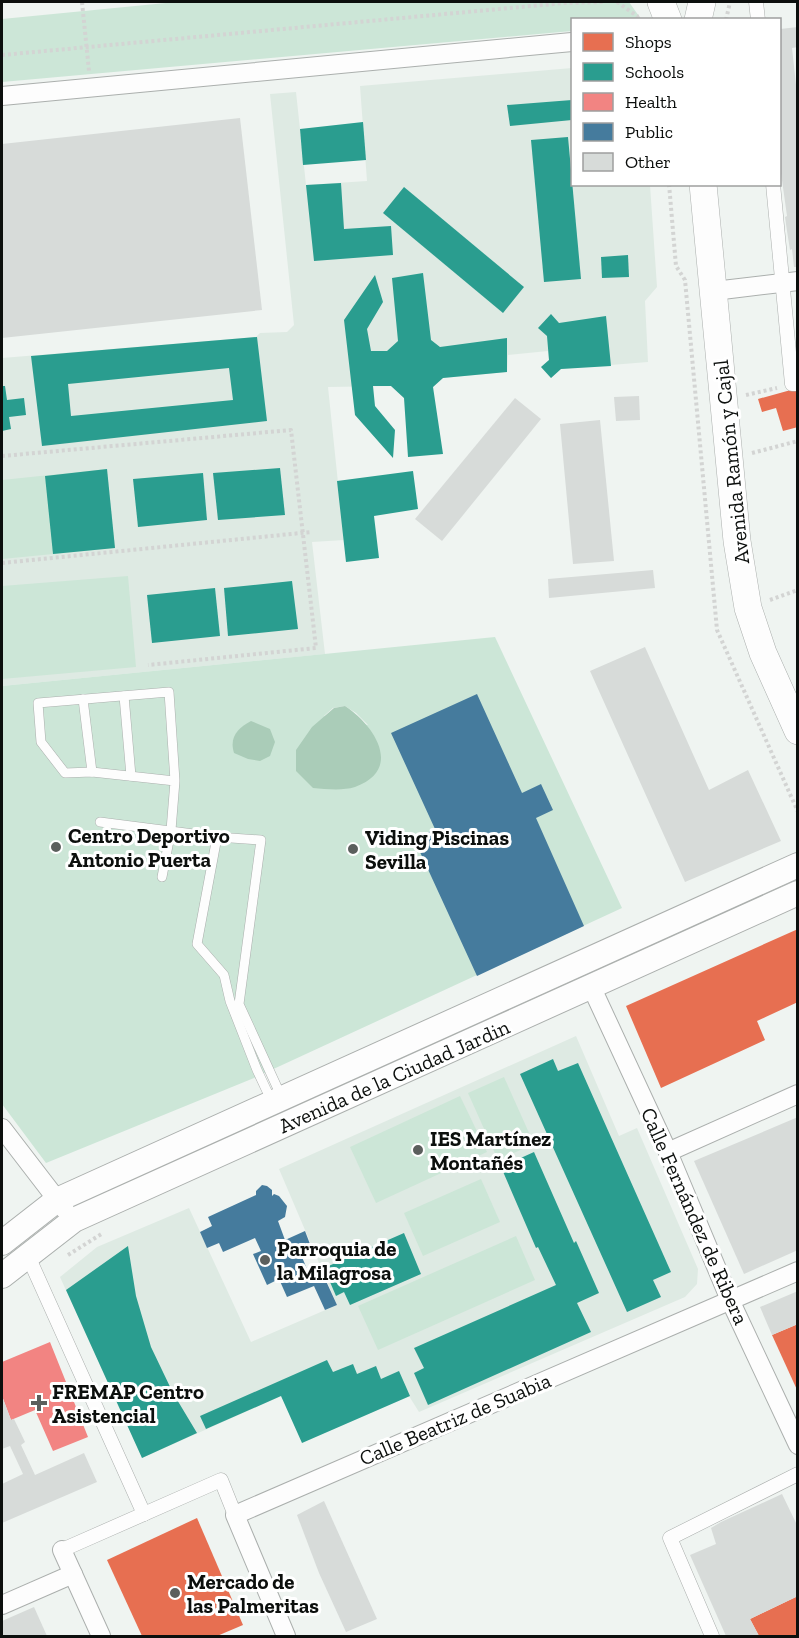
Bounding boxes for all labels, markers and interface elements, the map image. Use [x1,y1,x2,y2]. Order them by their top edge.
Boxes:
legend [571,18,781,186]
text: Shops [625,31,672,53]
text: Schools [625,61,684,83]
text: Health [625,91,677,113]
text: Public [625,121,673,143]
text: Other [625,151,671,173]
street label: Avenida Ramón y Cajal [708,358,755,565]
place label: Centro Deportivo Antonio Puerta [68,823,230,872]
place label: Viding Piscinas Sevilla [365,825,509,874]
marker: Centro Deportivo Antonio Puerta [49,840,63,854]
marker: Viding Piscinas Sevilla [346,842,360,856]
street label: Avenida de la Ciudad Jardin [275,1014,513,1138]
street label: Calle Fernández de Ribera [636,1104,754,1328]
place label: IES Martínez Montañés [430,1126,551,1175]
marker: IES Martínez Montañés [411,1143,425,1157]
place label: Parroquia de la Milagrosa [277,1236,396,1285]
marker: Parroquia de la Milagrosa [258,1253,272,1267]
street label: Calle Beatriz de Suabia [355,1367,555,1471]
place label: FREMAP Centro Asistencial [52,1379,204,1428]
marker: FREMAP Centro Asistencial [30,1394,48,1412]
place label: Mercado de las Palmeritas [187,1569,319,1618]
marker: Mercado de las Palmeritas [168,1586,182,1600]

